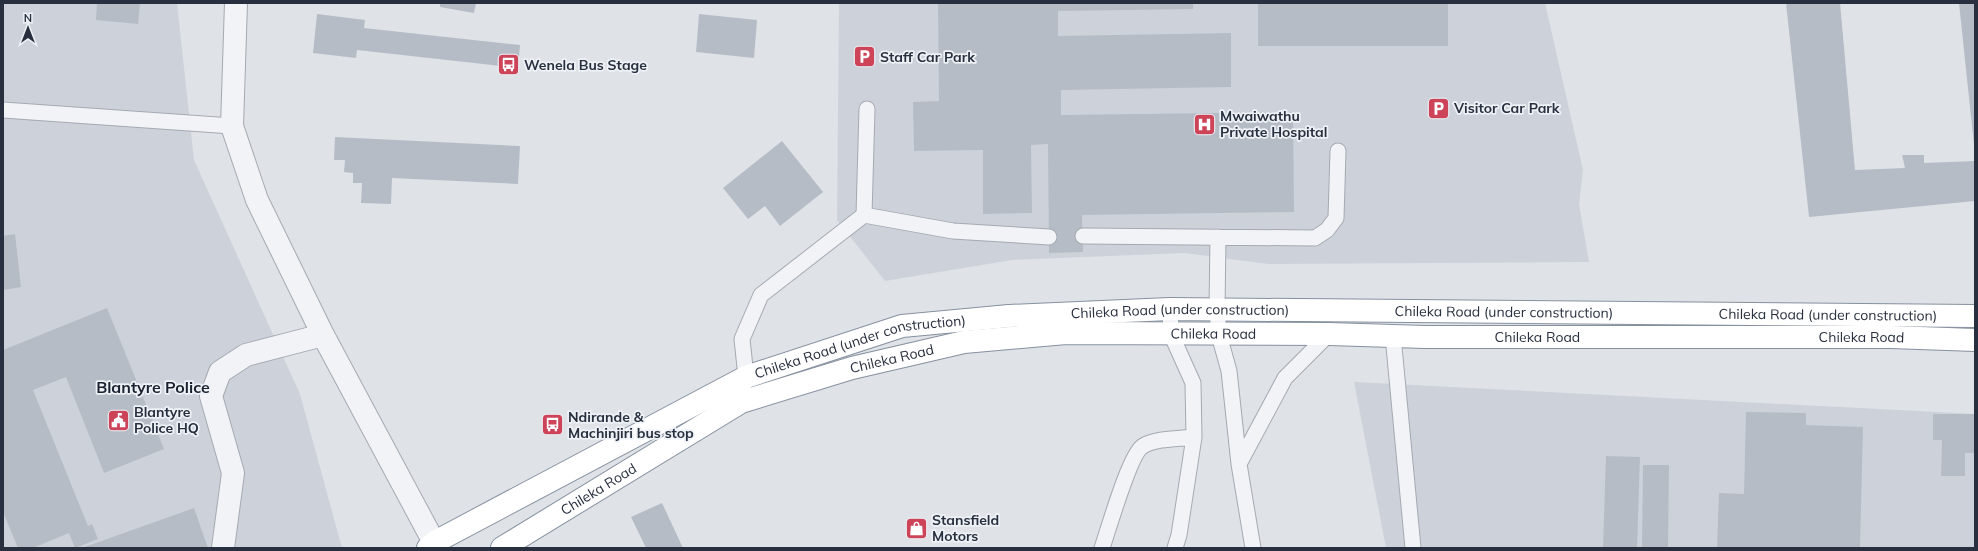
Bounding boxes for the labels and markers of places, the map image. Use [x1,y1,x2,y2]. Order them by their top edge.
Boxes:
parking icon: Staff Car Park [852,44,878,70]
place label: Staff Car Park [880,48,975,66]
bus stop icon: Wenela Bus Stage [496,52,522,78]
place label: Wenela Bus Stage [524,56,647,74]
parking icon: Visitor Car Park [1426,95,1452,121]
place label: Visitor Car Park [1453,99,1560,117]
place label: Mwaiwathu Private Hospital [1220,107,1327,141]
hospital icon: Mwaiwathu Private Hospital [1192,111,1218,137]
place label: Blantyre Police HQ [134,403,199,437]
public building icon: Blantyre Police HQ [105,407,131,433]
place label: Ndirande & Machinjiri bus stop [568,408,694,442]
bus stop icon: Ndirande & Machinjiri bus stop [540,412,566,438]
place label: Stansfield Motors [932,511,999,545]
shop icon: Stansfield Motors [903,515,929,541]

